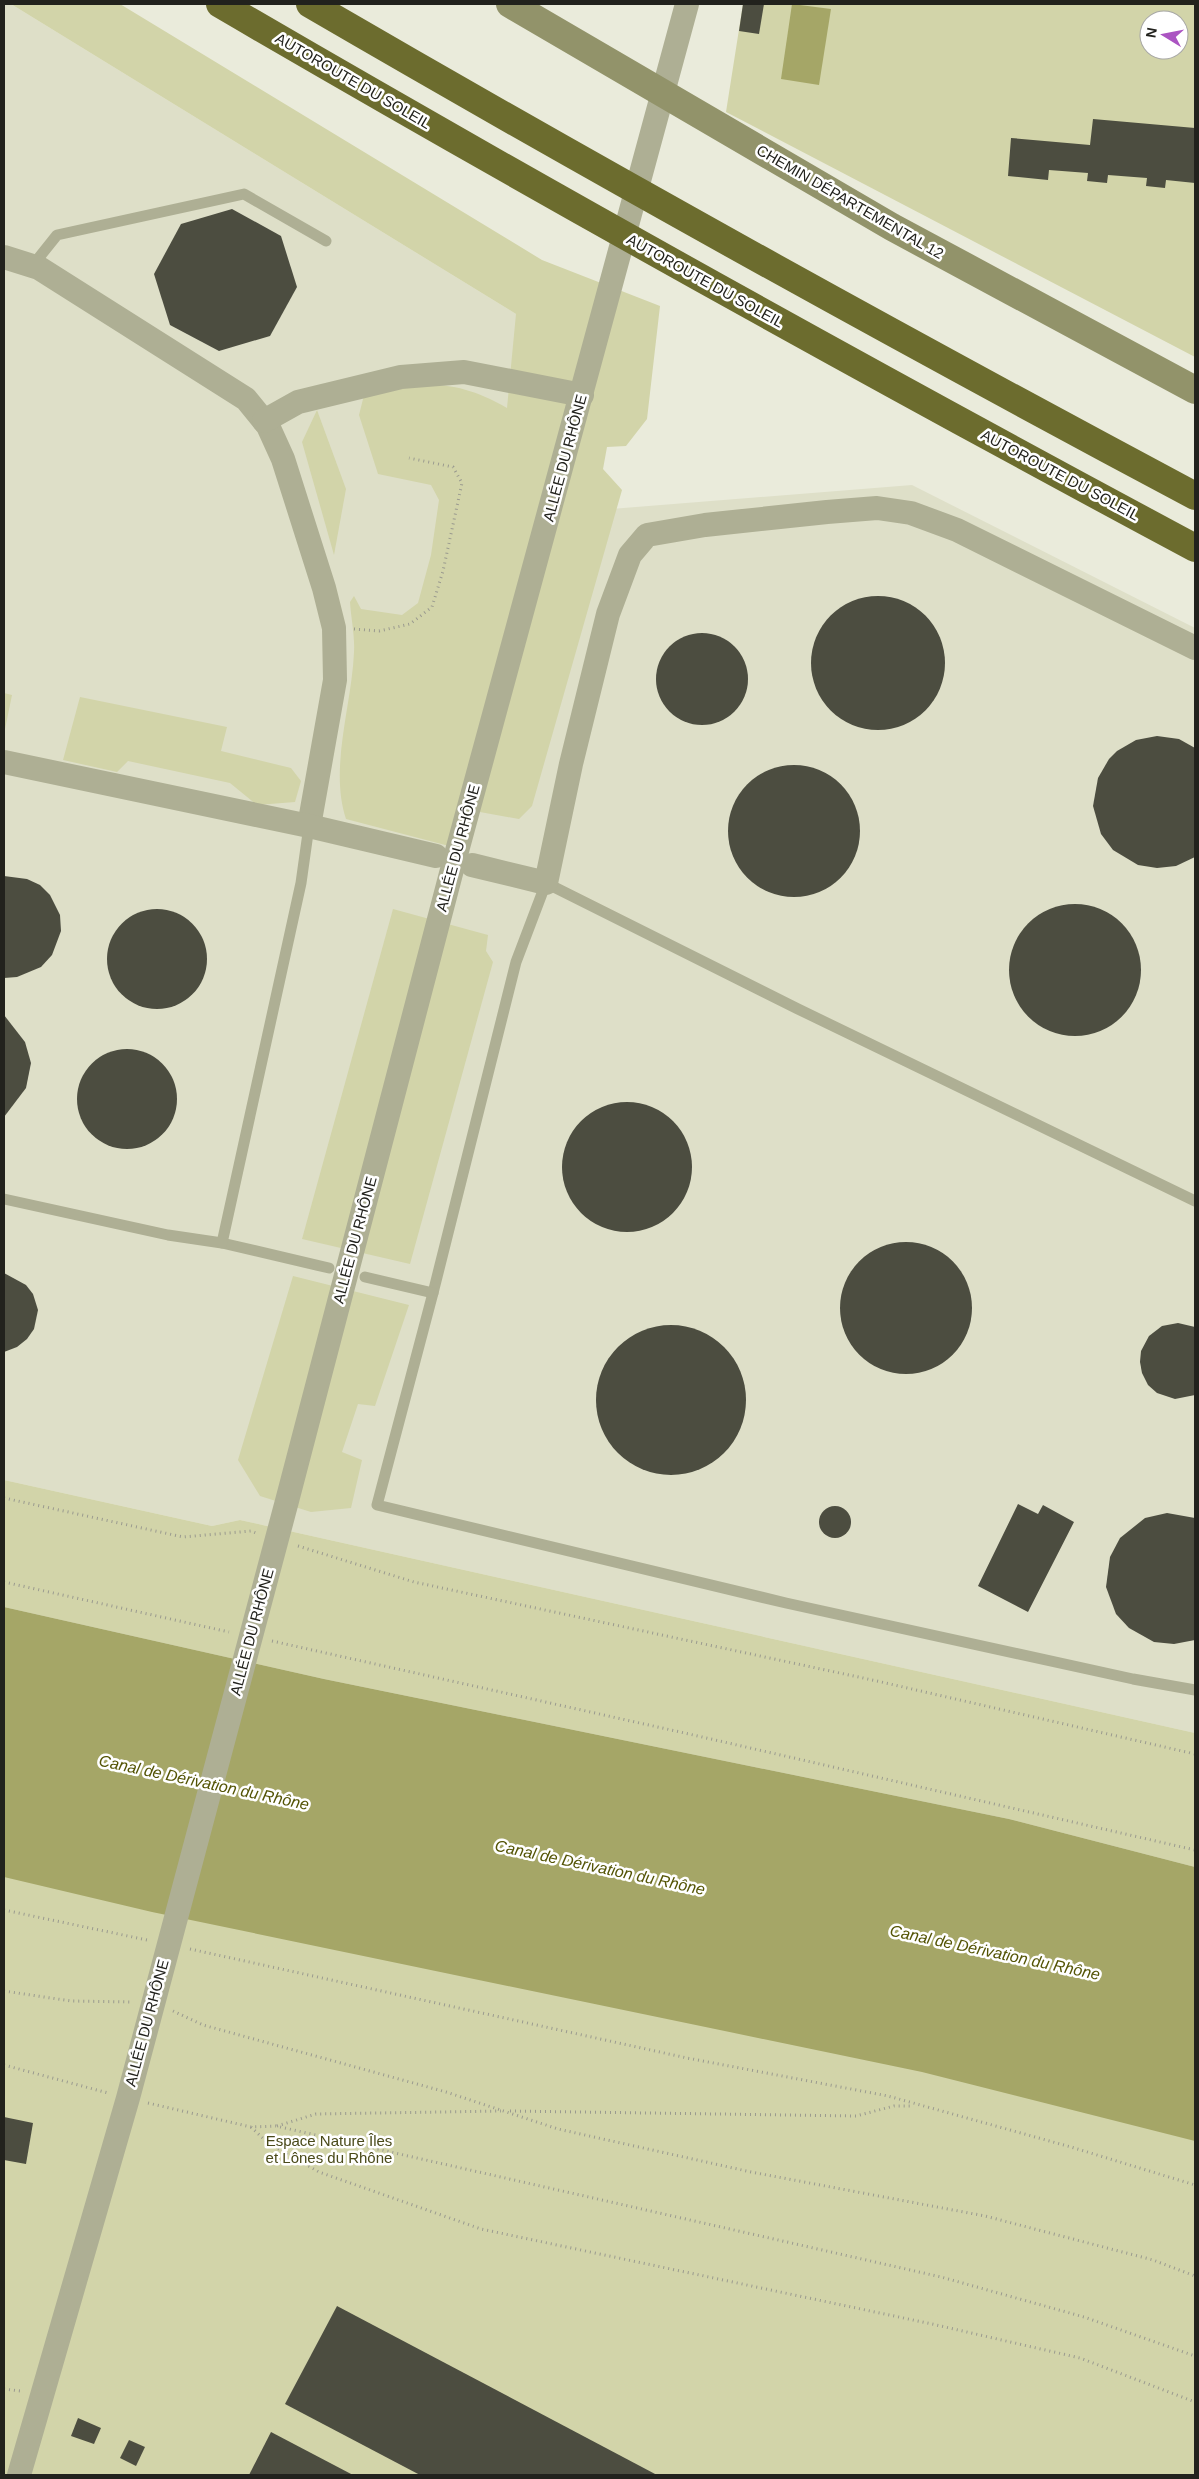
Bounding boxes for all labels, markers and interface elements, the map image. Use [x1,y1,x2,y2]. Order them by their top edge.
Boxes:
north arrow [1139,10,1189,60]
text: N [1142,26,1160,39]
street label: AUTOROUTE DU SOLEIL [273,29,434,132]
street label: CHEMIN DÉPARTEMENTAL 12 [754,141,947,262]
street label: AUTOROUTE DU SOLEIL [624,230,787,331]
street label: ALLÉE DU RHÔNE [539,392,590,523]
street label: AUTOROUTE DU SOLEIL [978,426,1142,523]
street label: ALLÉE DU RHÔNE [432,782,483,913]
street label: ALLÉE DU RHÔNE [329,1174,380,1305]
street label: ALLÉE DU RHÔNE [226,1566,277,1697]
water label: Canal de Dérivation du Rhône [97,1752,311,1813]
water label: Canal de Dérivation du Rhône [493,1837,707,1898]
water label: Canal de Dérivation du Rhône [888,1922,1102,1983]
street label: ALLÉE DU RHÔNE [121,1957,172,2088]
park label: Espace Nature Îles et Lônes du Rhône [266,2132,392,2166]

